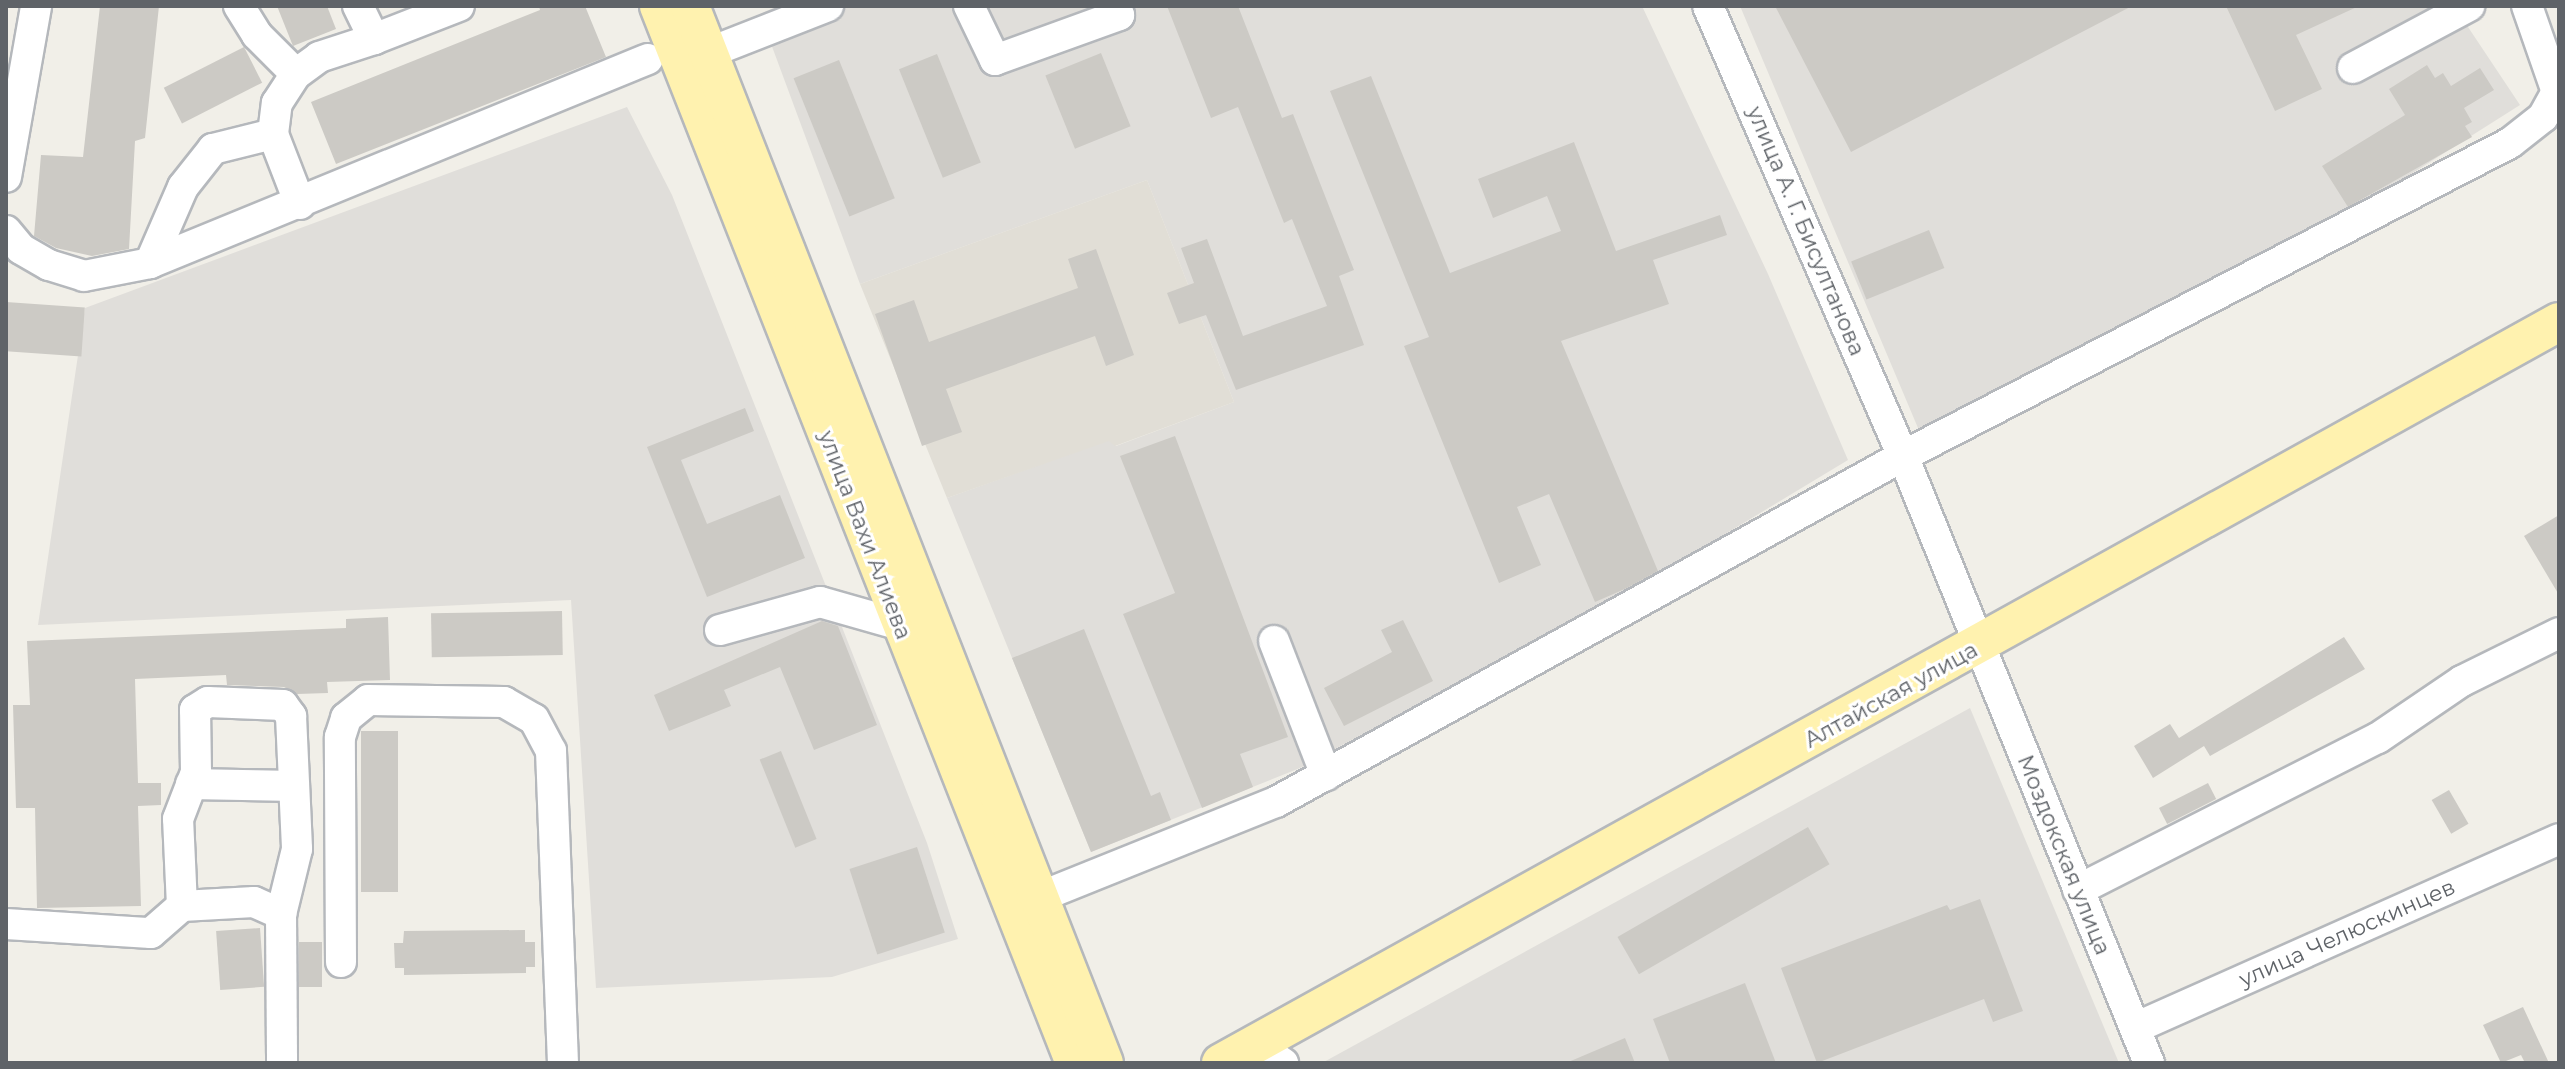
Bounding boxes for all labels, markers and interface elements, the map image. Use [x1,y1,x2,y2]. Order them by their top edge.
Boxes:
street label: улица А. Г. Бисултанова [1741,102,1871,360]
street label: улица Вахи Алиева [813,427,917,643]
street label: Алтайская улица [1800,636,1982,754]
street label: Моздокская улица [2012,751,2116,959]
street label: улица Челюскинцев [2235,873,2459,993]

